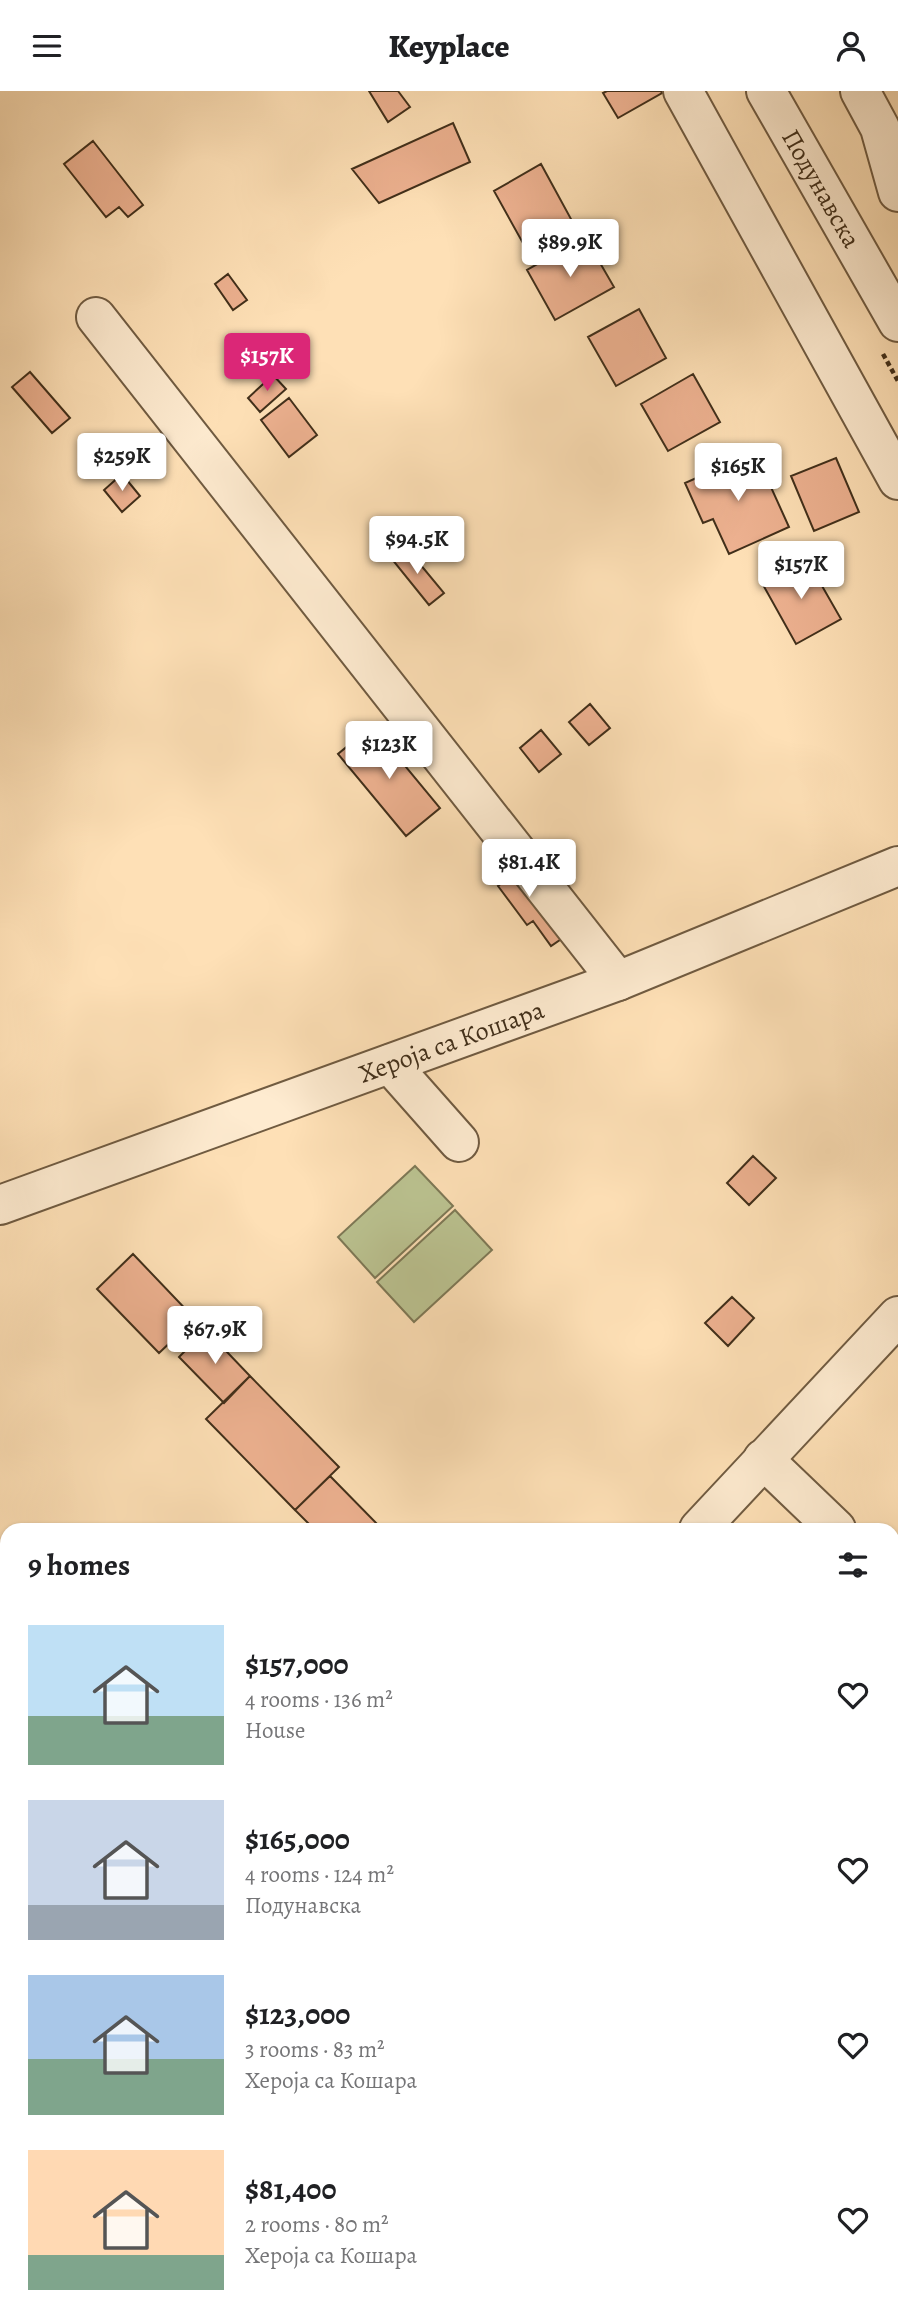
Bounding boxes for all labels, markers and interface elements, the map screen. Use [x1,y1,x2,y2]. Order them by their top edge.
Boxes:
text: Keyplace [389,24,509,68]
icon: menu [28,27,66,65]
icon: person [832,27,870,65]
street label: Подунавска [774,123,869,254]
pin: $89.9K [513,219,627,279]
text: $89.9K [538,226,602,257]
pin: $157K [218,334,316,393]
text: $157K [240,340,294,371]
pin: $259K [73,433,171,493]
text: $259K [93,440,151,471]
pin: $165K [689,443,787,503]
text: $165K [711,450,765,481]
pin: $94.5K [360,517,474,576]
text: $94.5K [385,523,449,554]
pin: $157K [752,541,850,601]
text: $157K [774,548,828,579]
pin: $123K [340,721,438,781]
text: $123K [361,728,417,759]
pin: $81.4K [472,839,586,899]
text: $81.4K [498,846,560,877]
street label: Хероја са Кошара [354,992,549,1091]
pin: $67.9K [158,1307,272,1366]
text: $67.9K [183,1313,247,1344]
text: 9 homes [28,1545,130,1585]
icon: filters [834,1546,872,1584]
text: $157,000 [245,1644,349,1684]
icon: home [84,1653,168,1737]
icon: heart [834,1676,872,1714]
text: 4 rooms · 136 m² [245,1684,393,1715]
text: House [245,1715,305,1746]
text: $165,000 [245,1819,350,1859]
icon: home [84,1828,168,1912]
icon: heart [834,1851,872,1889]
text: 4 rooms · 124 m² [245,1859,394,1890]
text: Подунавска [245,1890,361,1921]
text: $123,000 [245,1994,350,2034]
icon: home [84,2003,168,2087]
icon: heart [834,2026,872,2064]
text: 3 rooms · 83 m² [245,2034,385,2065]
text: Хероја са Кошара [245,2065,417,2096]
text: $81,400 [245,2169,336,2209]
icon: home [84,2178,168,2262]
icon: heart [834,2201,872,2239]
text: 2 rooms · 80 m² [245,2209,389,2240]
text: Хероја са Кошара [245,2240,417,2271]

